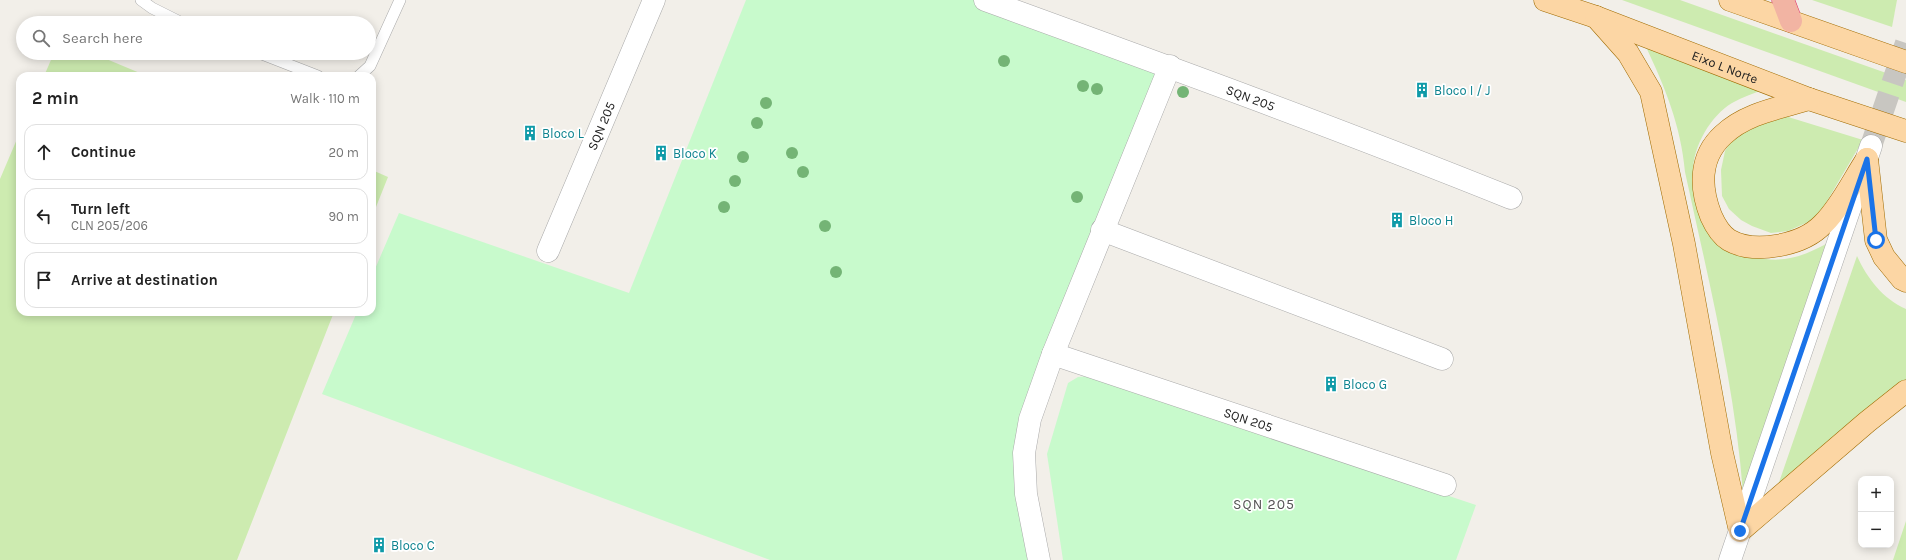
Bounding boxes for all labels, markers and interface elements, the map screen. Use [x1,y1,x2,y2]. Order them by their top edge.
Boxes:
search box [16,16,376,60]
icon: search [30,27,52,49]
text: Search here [62,29,143,47]
street label: Eixo L Norte [1690,48,1760,87]
building icon: Bloco I / J [1413,81,1431,99]
street label: SQN 205 [1224,82,1277,114]
place label: Bloco I / J [1434,83,1490,98]
text: 2 min [32,88,79,108]
text: Walk · 110 m [291,91,360,106]
street label: SQN 205 [585,100,618,152]
building icon: Bloco L [521,124,539,142]
place label: Bloco L [542,126,584,141]
icon: ahead [33,141,55,163]
text: Continue [71,143,136,161]
building icon: Bloco K [652,144,670,162]
text: 20 m [329,145,359,160]
place label: Bloco K [673,146,717,161]
text: Turn left [71,200,130,218]
icon: left [33,205,55,227]
text: 90 m [328,209,359,224]
building icon: Bloco H [1388,211,1406,229]
place label: Bloco H [1409,213,1453,228]
text: CLN 205/206 [71,218,148,233]
route start [1867,231,1885,249]
icon: arrive [33,269,55,291]
text: Arrive at destination [71,271,218,289]
building icon: Bloco G [1322,375,1340,393]
place label: Bloco G [1343,377,1387,392]
street label: SQN 205 [1222,405,1275,435]
map controls [1858,476,1894,548]
button: + [1858,476,1894,512]
district label: SQN 205 [1233,496,1295,513]
button: − [1858,512,1894,548]
route end [1731,522,1749,540]
building icon: Bloco C [370,536,388,554]
place label: Bloco C [391,538,435,553]

